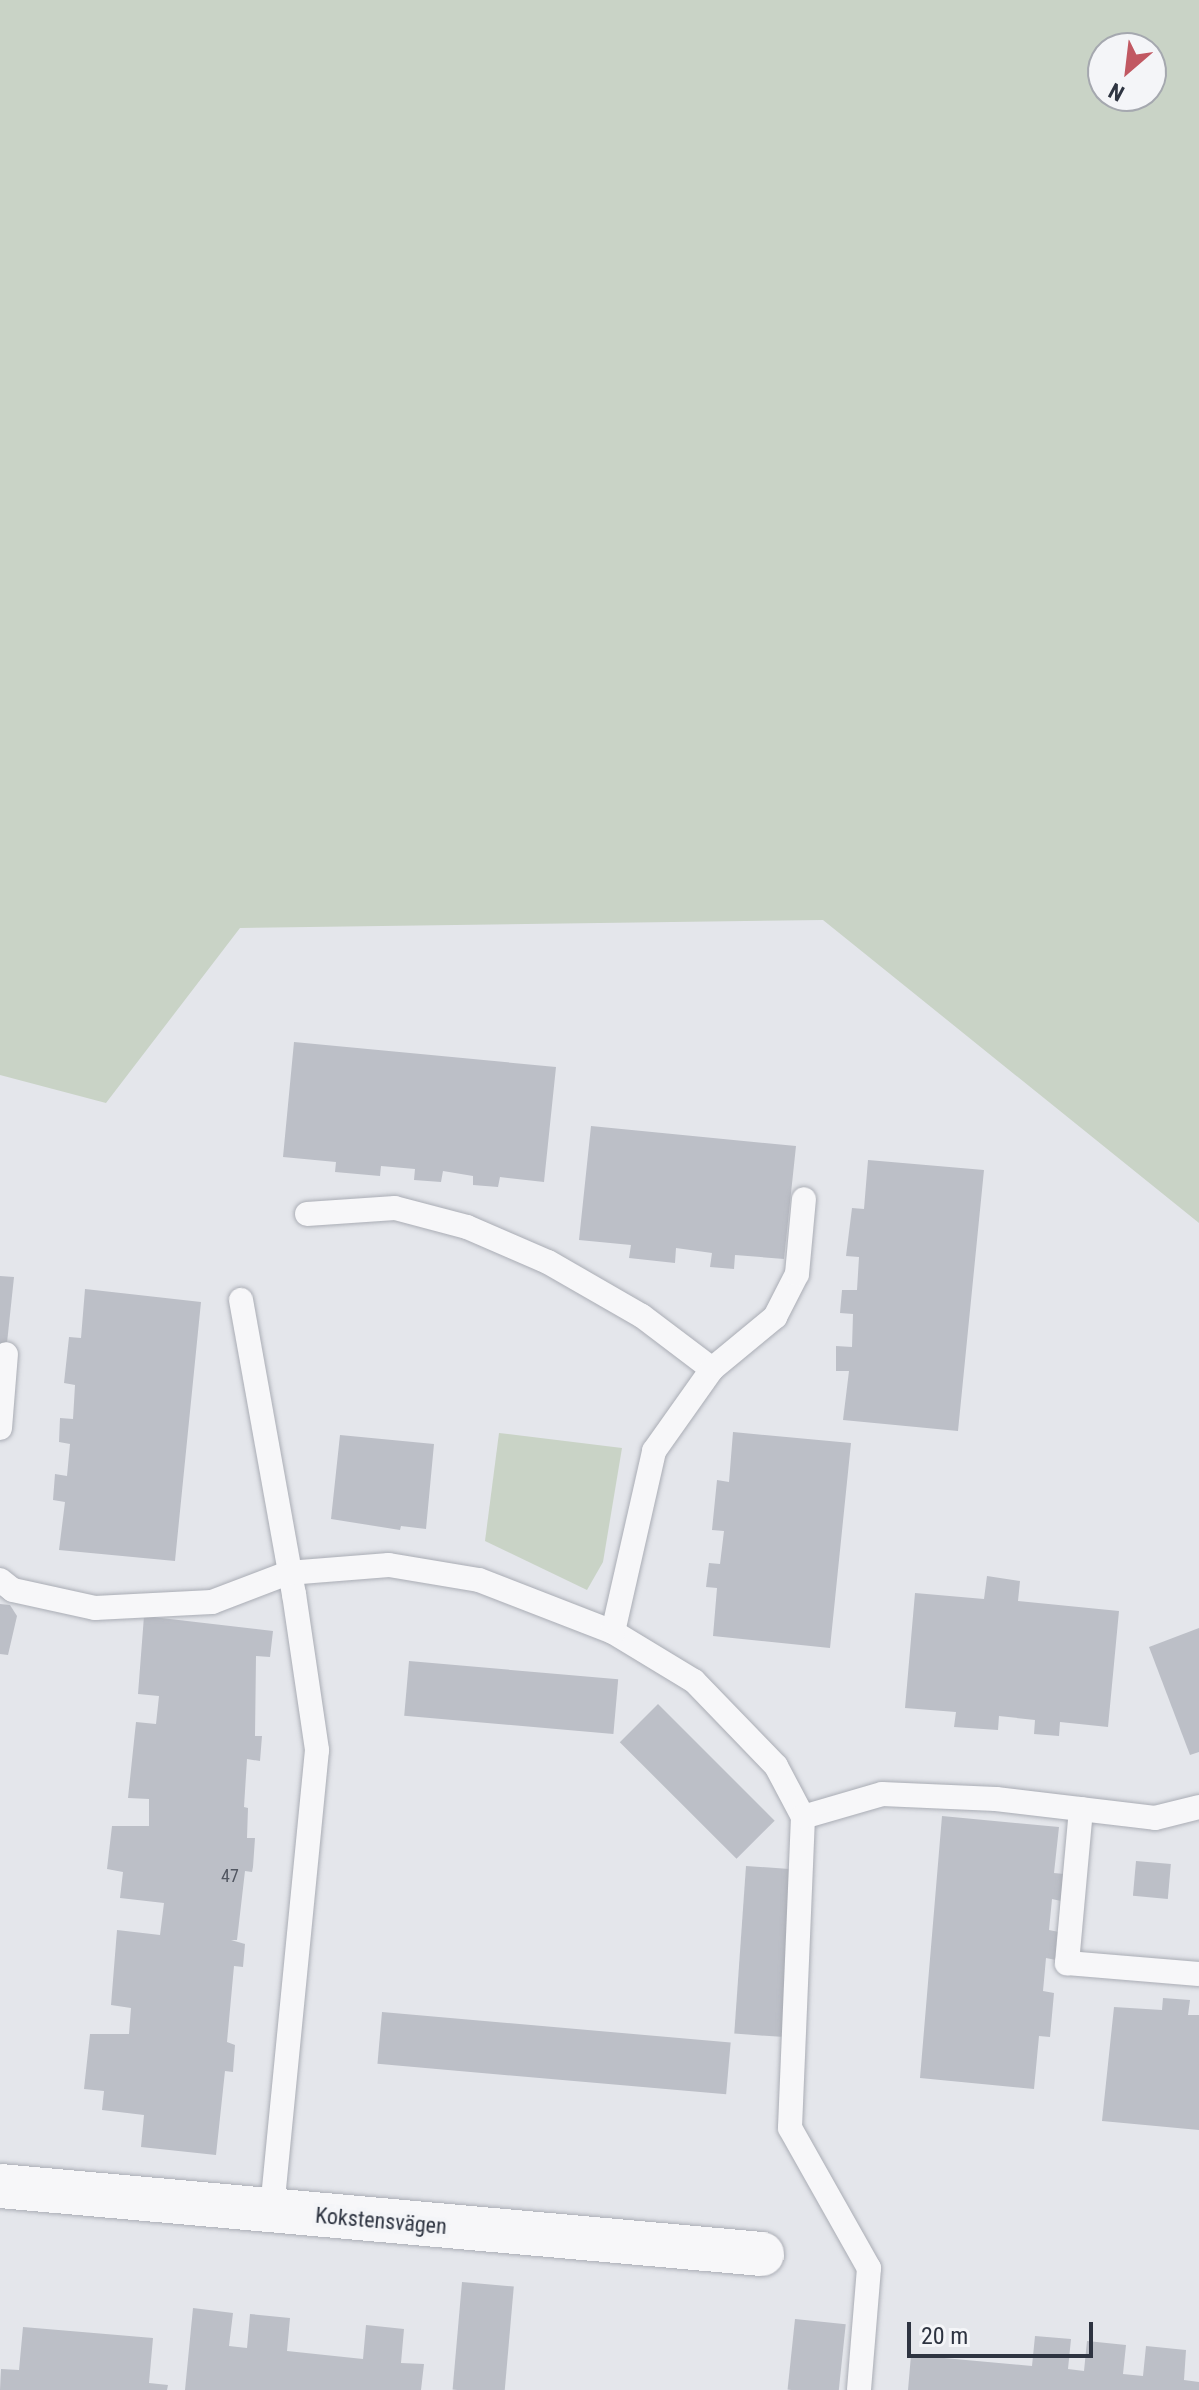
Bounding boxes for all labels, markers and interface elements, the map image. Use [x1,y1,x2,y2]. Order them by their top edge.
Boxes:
north arrow [1087,32,1167,112]
text: N [1105,78,1128,106]
house number: 47 [221,1865,239,1887]
street label: Kokstensvägen [314,2202,448,2240]
scale bar [911,2306,1097,2356]
text: 20 m [921,2322,968,2350]

